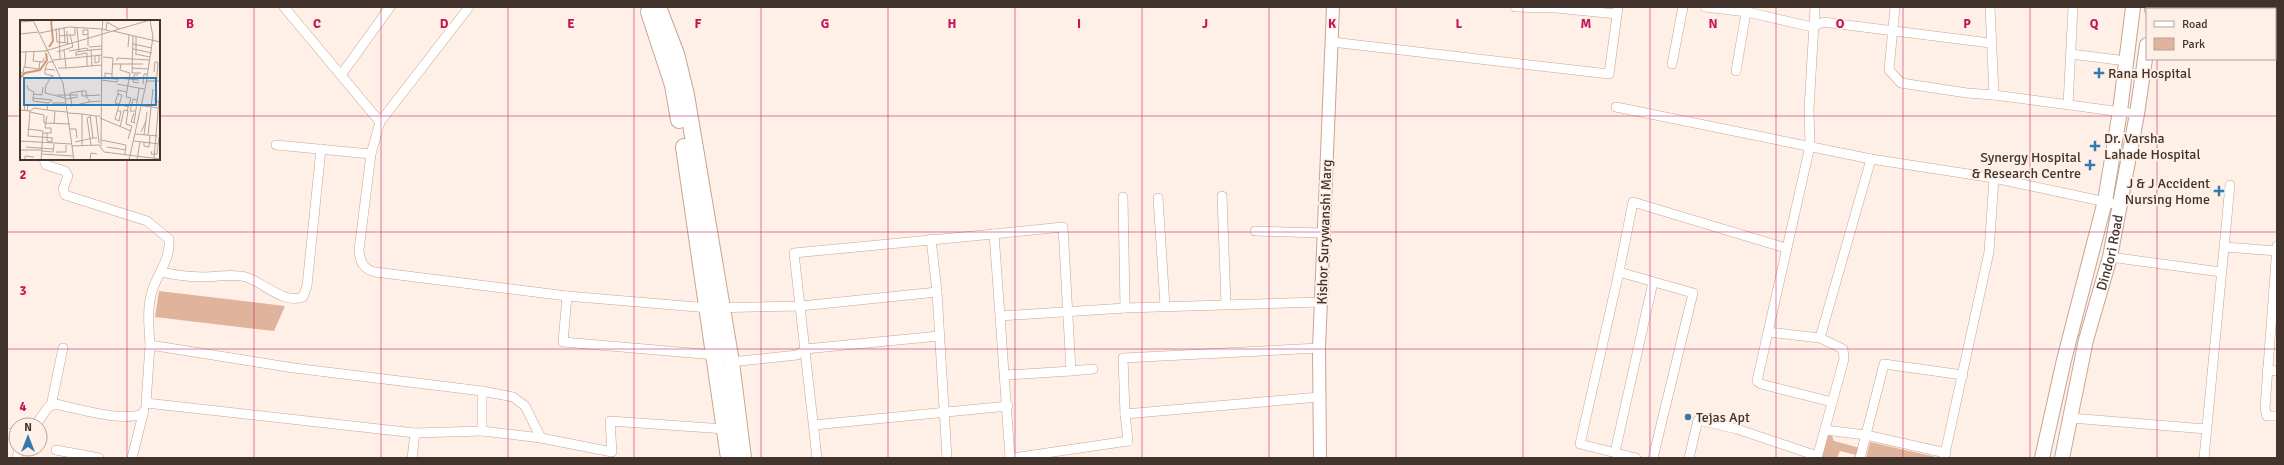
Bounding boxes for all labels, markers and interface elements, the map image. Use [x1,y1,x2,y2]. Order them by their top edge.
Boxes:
legend [2146,8,2276,60]
text: B [186,16,194,32]
text: C [313,16,321,32]
text: D [440,16,449,32]
text: E [567,16,575,32]
text: F [695,16,702,32]
text: G [821,16,829,32]
text: H [948,16,956,32]
text: I [1077,16,1081,32]
text: J [1202,16,1208,32]
text: K [1328,16,1336,32]
text: L [1456,16,1463,32]
text: M [1581,16,1592,32]
text: N [1708,16,1718,32]
text: O [1836,16,1845,32]
text: P [1963,16,1971,32]
text: Q [2090,16,2099,32]
text: Road [2182,17,2208,32]
inset map [20,20,160,160]
text: Park [2182,37,2205,52]
place label: Rana Hospital [2108,65,2191,82]
marker: Rana Hospital [2093,67,2105,79]
place label: Dr. Varsha Lahade Hospital [2104,130,2201,163]
marker: Dr. Varsha Lahade Hospital [2089,140,2101,152]
place label: Synergy Hospital & Research Centre [1972,149,2081,182]
street label: Kishor Surywanshi Marg [1313,159,1336,305]
marker: Synergy Hospital & Research Centre [2084,159,2096,171]
text: 2 [19,167,27,183]
place label: J & J Accident Nursing Home [2125,175,2210,208]
marker: J & J Accident Nursing Home [2213,185,2225,197]
street label: Dindori Road [2093,213,2127,293]
text: 3 [19,283,27,299]
text: 4 [19,399,27,415]
place label: Tejas Apt [1696,409,1750,426]
marker: Tejas Apt [1683,412,1693,422]
north arrow [8,417,48,457]
text: N [24,421,32,434]

